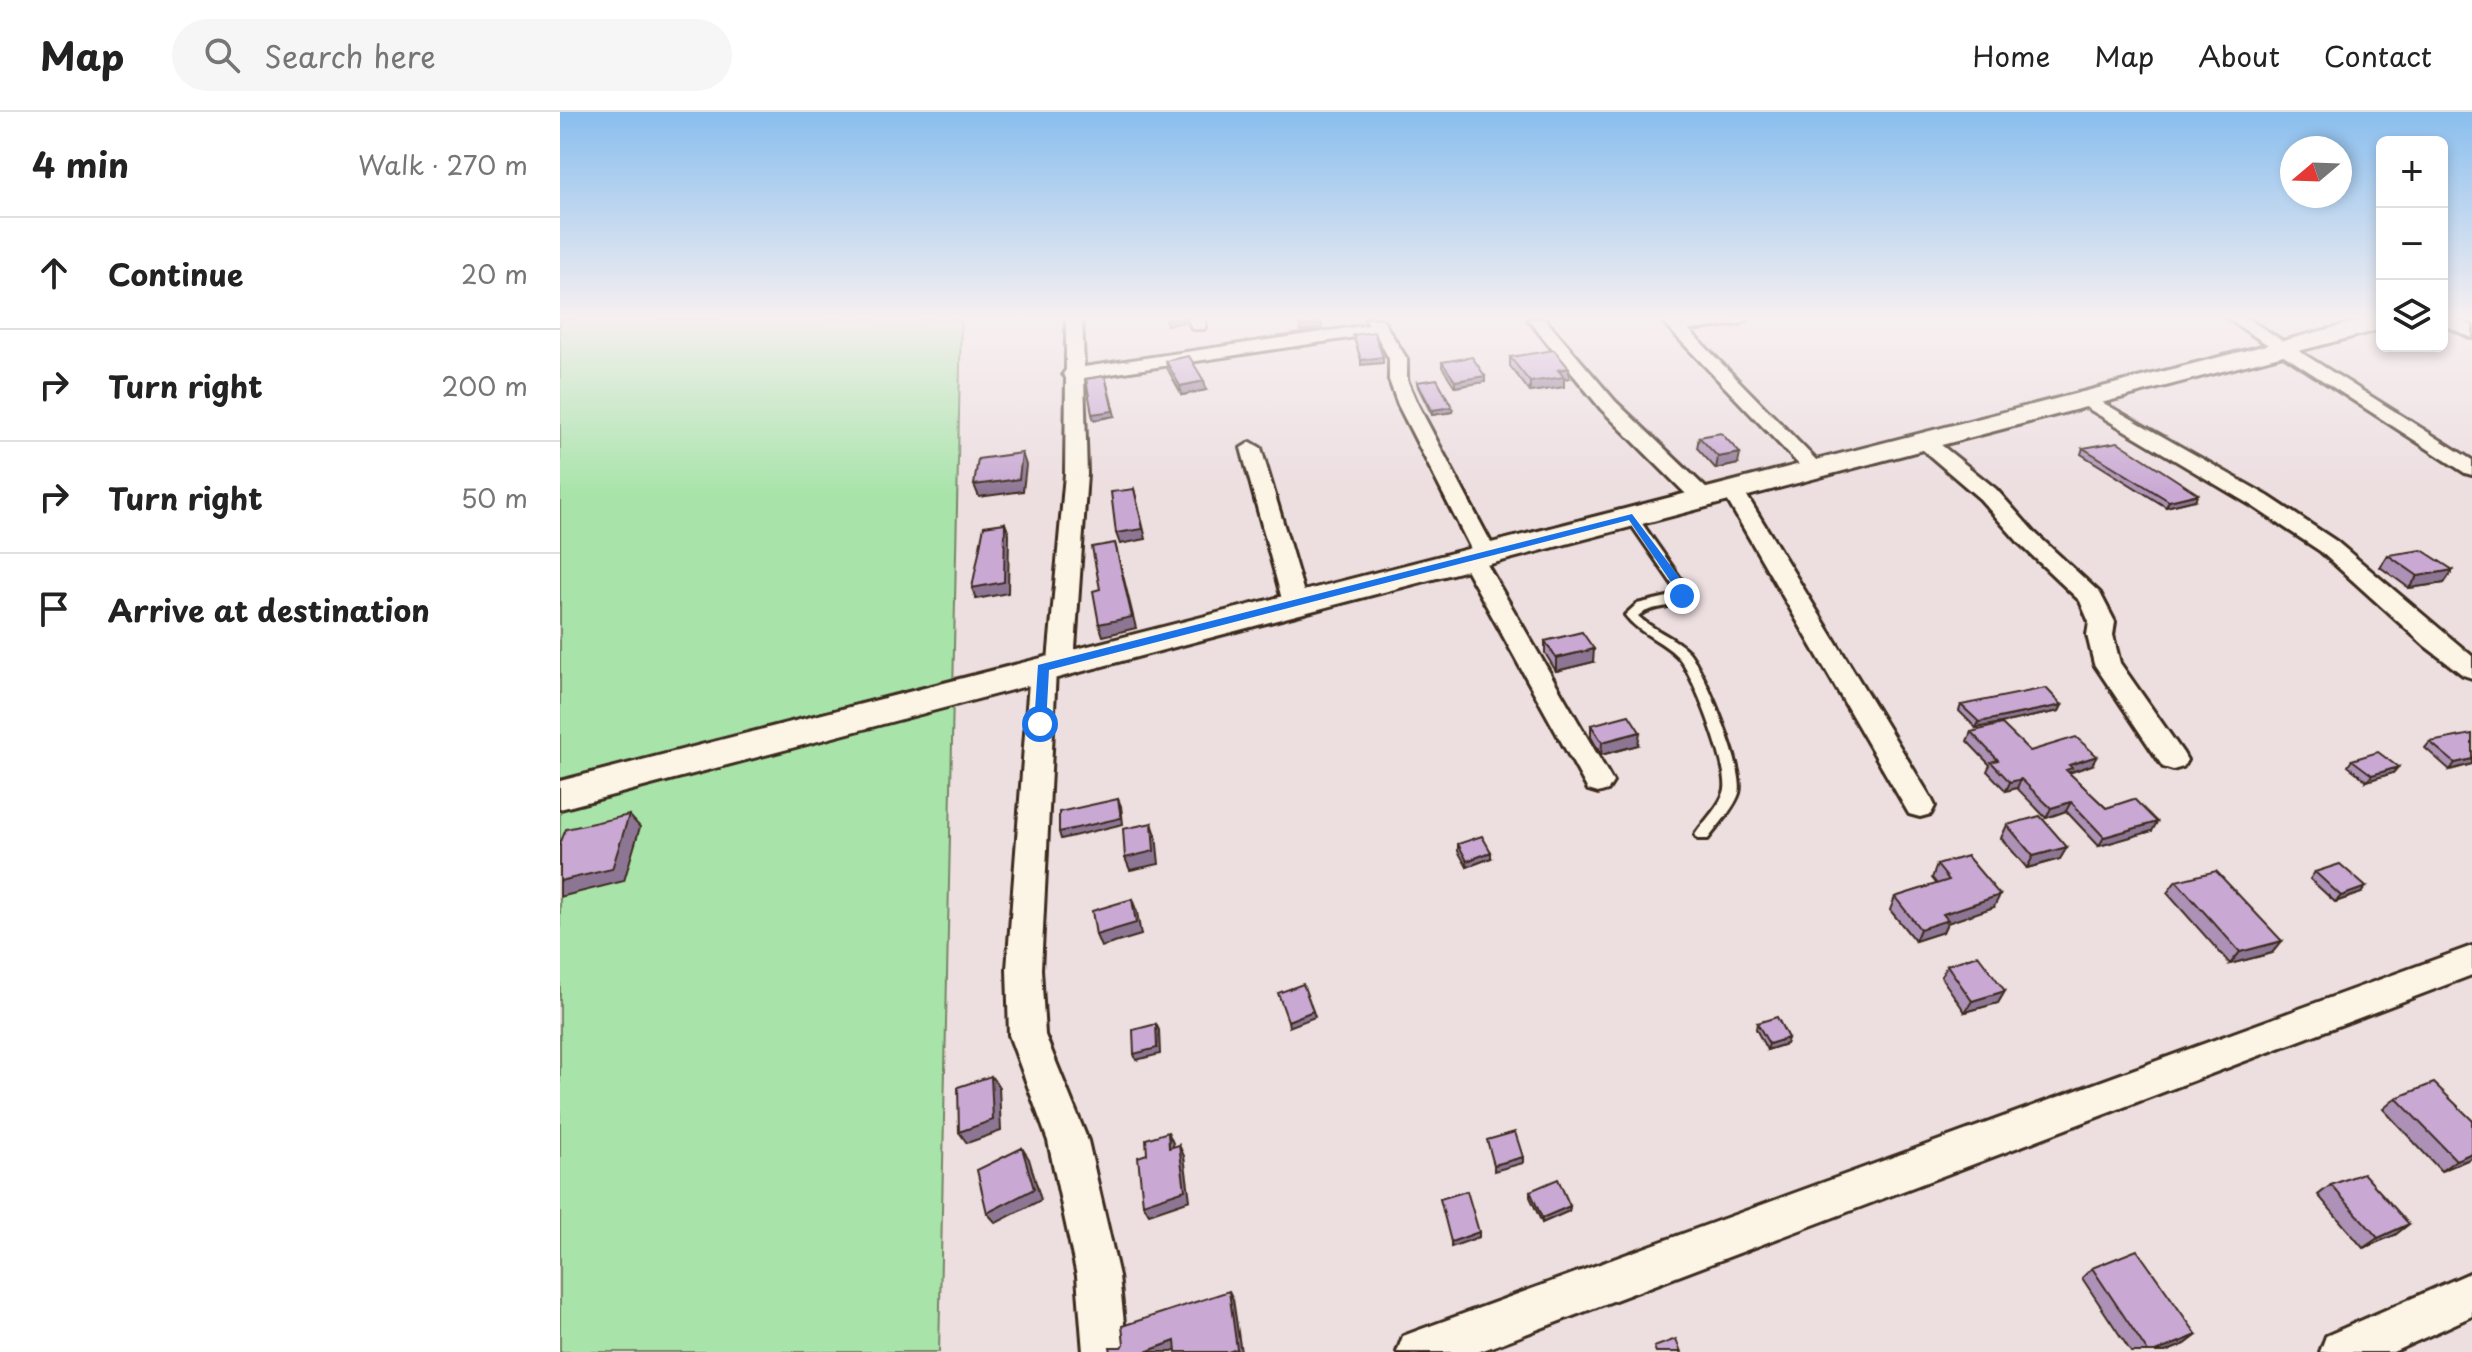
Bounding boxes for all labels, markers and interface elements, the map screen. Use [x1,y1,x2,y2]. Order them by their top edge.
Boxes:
search box [172,19,732,91]
text: Map [40,27,124,84]
icon: search [200,33,244,77]
text: Search here [264,33,436,78]
text: Home [1972,34,2050,77]
text: Map [2094,34,2154,77]
text: About [2198,34,2280,77]
text: Contact [2324,34,2432,77]
north arrow [2280,136,2352,208]
map controls [2376,136,2448,352]
button: + [2376,136,2448,208]
text: 4 min [32,138,129,190]
text: Walk · 270 m [358,145,528,184]
button: − [2376,208,2448,280]
icon: ahead [32,251,76,295]
text: Continue [108,251,243,296]
text: 20 m [461,254,528,293]
button: layers [2376,280,2448,352]
icon: right [32,363,76,407]
text: Turn right [108,363,263,408]
text: 200 m [441,366,528,405]
icon: right [32,475,76,519]
text: Turn right [108,475,263,520]
text: 50 m [461,478,528,517]
route end [1664,578,1700,614]
icon: arrive [32,587,76,631]
text: Arrive at destination [108,587,430,632]
route start [1022,706,1058,742]

